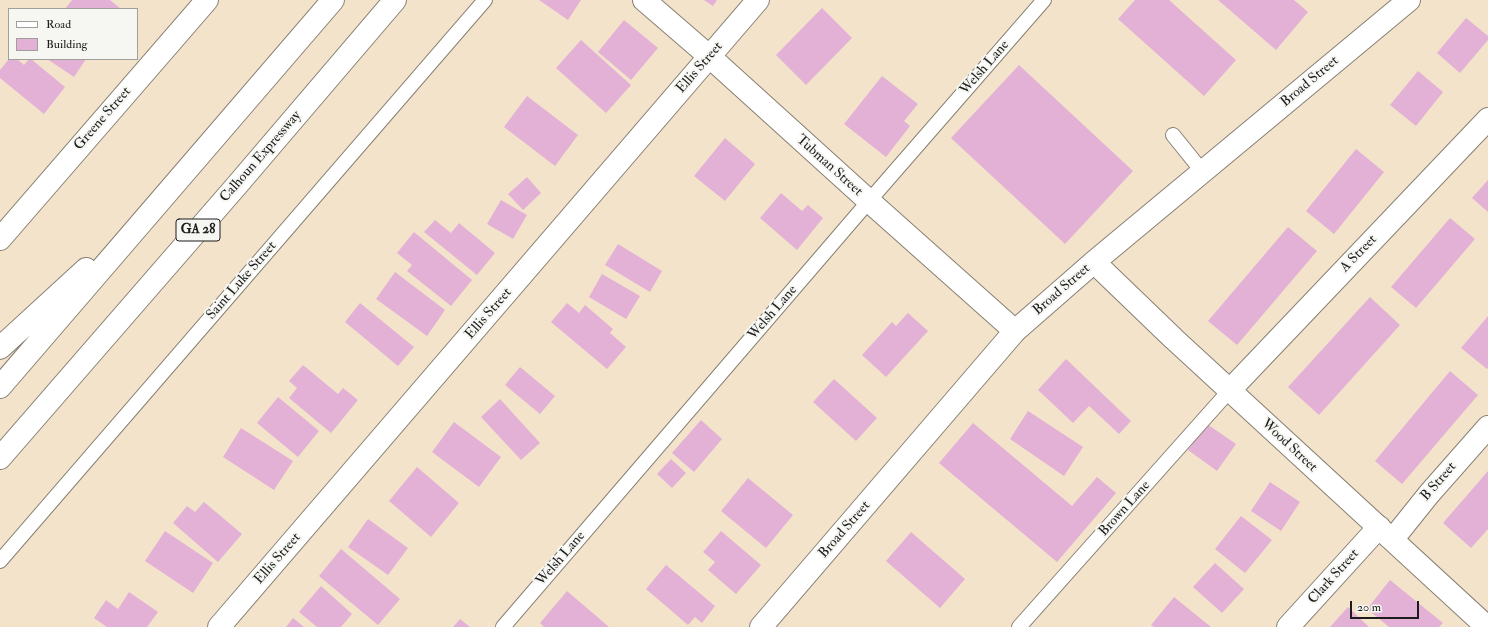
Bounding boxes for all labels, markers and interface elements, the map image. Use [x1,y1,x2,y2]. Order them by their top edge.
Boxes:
legend [8,8,138,60]
text: Road [46,17,71,32]
text: Building [46,37,87,52]
street label: Welsh Lane [957,37,1013,99]
street label: Ellis Street [673,39,727,97]
street label: Broad Street [1278,53,1342,111]
street label: Greene Street [71,84,135,154]
street label: Calhoun Expressway [217,108,305,206]
street label: Tubman Street [792,132,866,200]
road number: GA 28 [176,219,220,241]
street label: A Street [1337,232,1381,276]
street label: Saint Luke Street [203,238,281,324]
street label: Broad Street [1030,261,1094,319]
street label: Welsh Lane [745,282,801,344]
street label: Ellis Street [462,285,516,343]
street label: Wood Street [1258,416,1320,476]
street label: B Street [1418,459,1460,505]
street label: Brown Lane [1096,478,1154,540]
street label: Broad Street [816,498,874,562]
street label: Welsh Lane [533,528,589,590]
street label: Ellis Street [251,530,305,588]
street label: Clark Street [1305,546,1363,608]
scale bar [1352,593,1421,619]
text: 20 m [1357,600,1381,615]

